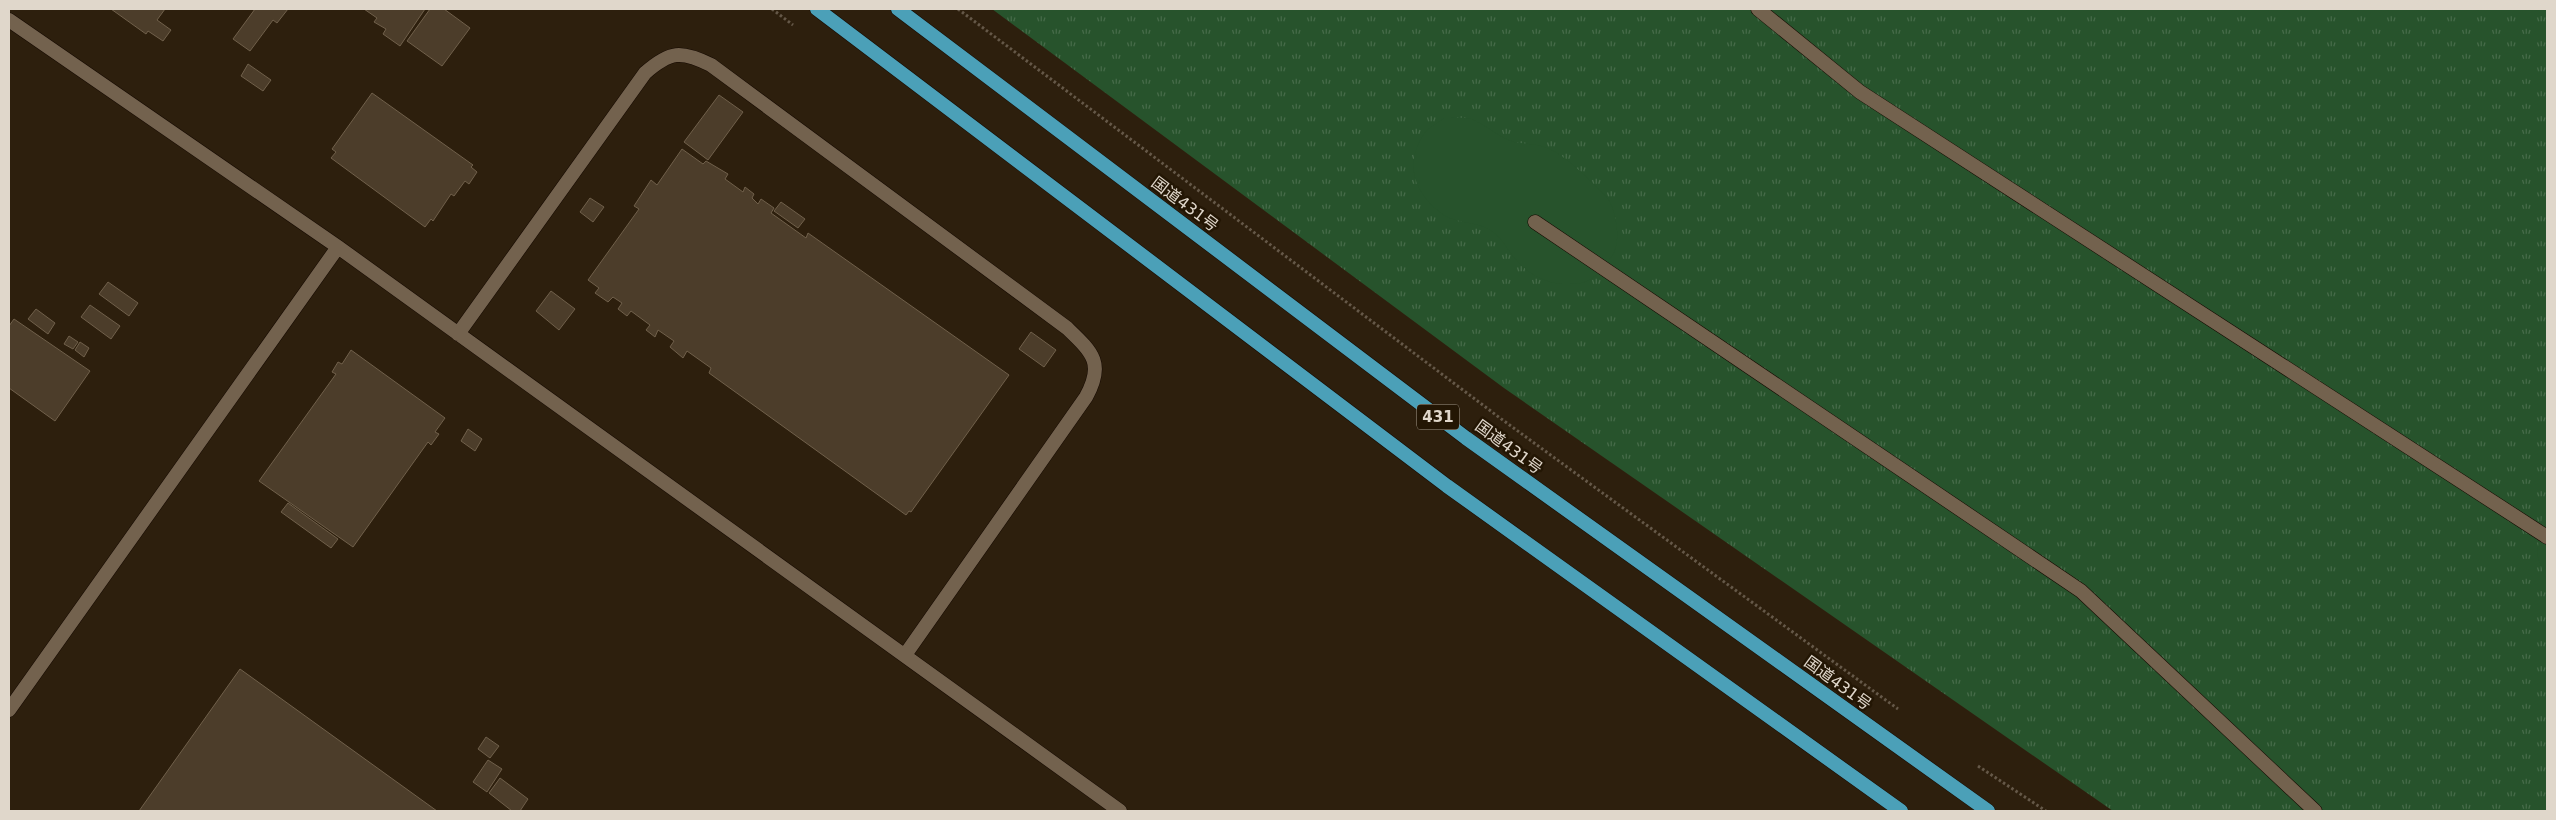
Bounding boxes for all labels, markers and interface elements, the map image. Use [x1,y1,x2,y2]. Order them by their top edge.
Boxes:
street label: 国道431号 [1148,173,1222,235]
road number: 431 [1417,404,1459,430]
street label: 国道431号 [1472,416,1546,478]
street label: 国道431号 [1801,652,1875,714]

